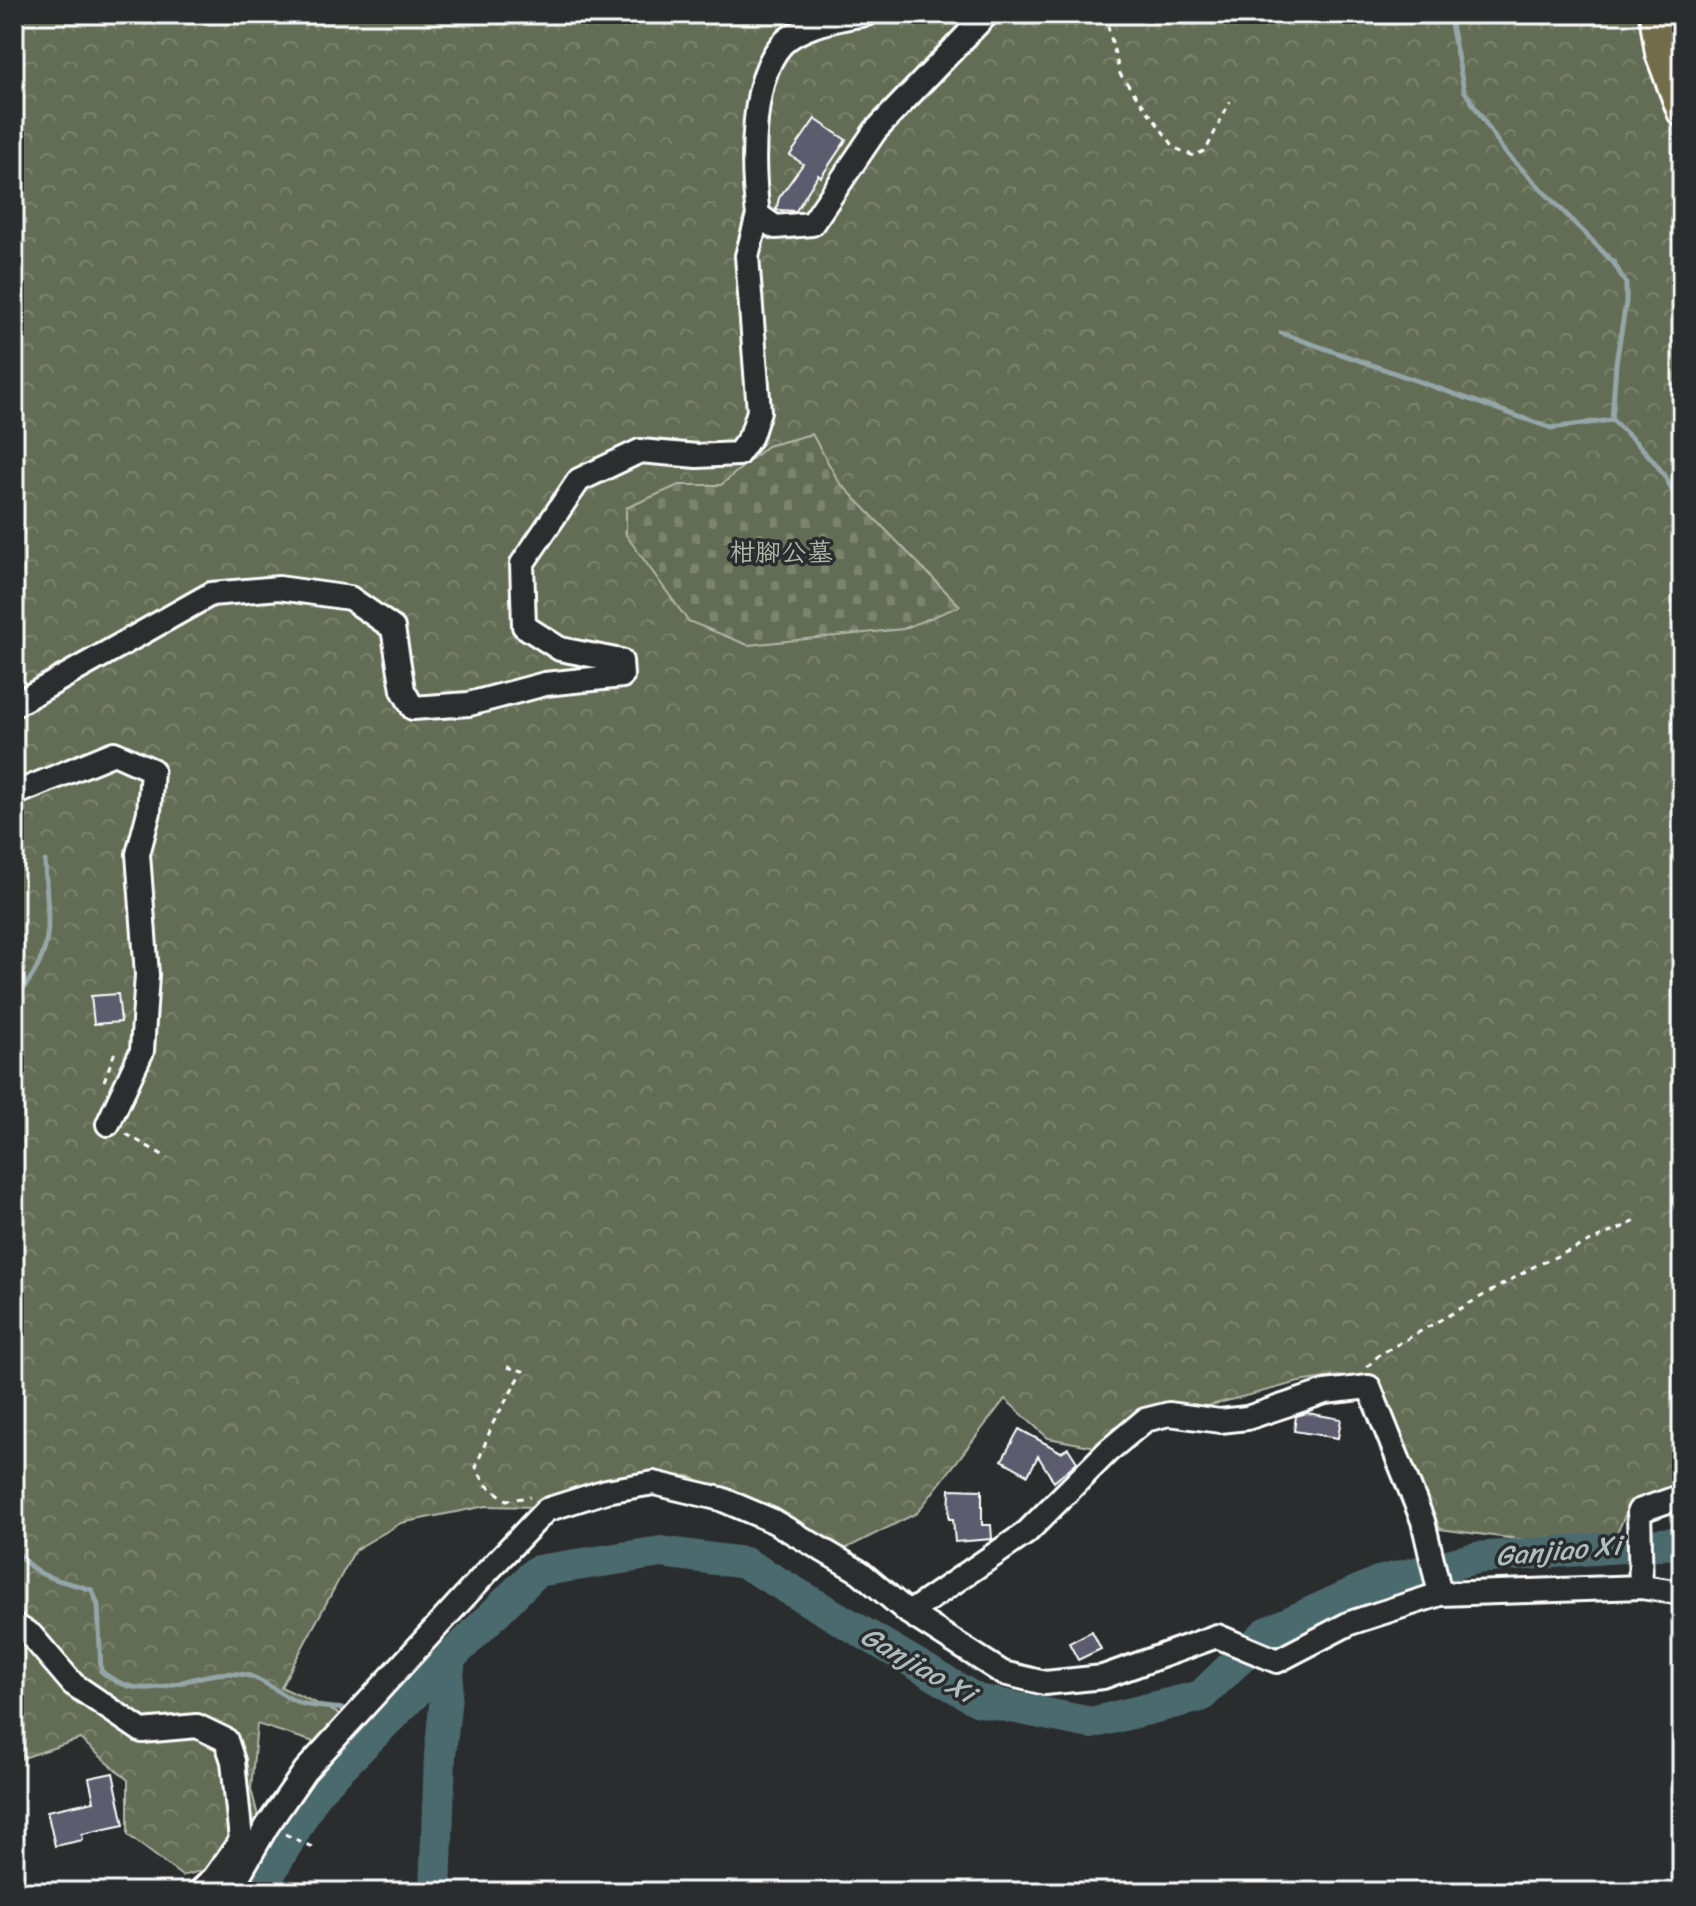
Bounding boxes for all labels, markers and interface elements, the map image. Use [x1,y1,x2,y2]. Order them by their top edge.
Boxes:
park label: 柑腳公墓 [729,529,833,575]
water label: Ganjiao Xi [1494,1520,1628,1580]
water label: Ganjiao Xi [851,1612,989,1720]

